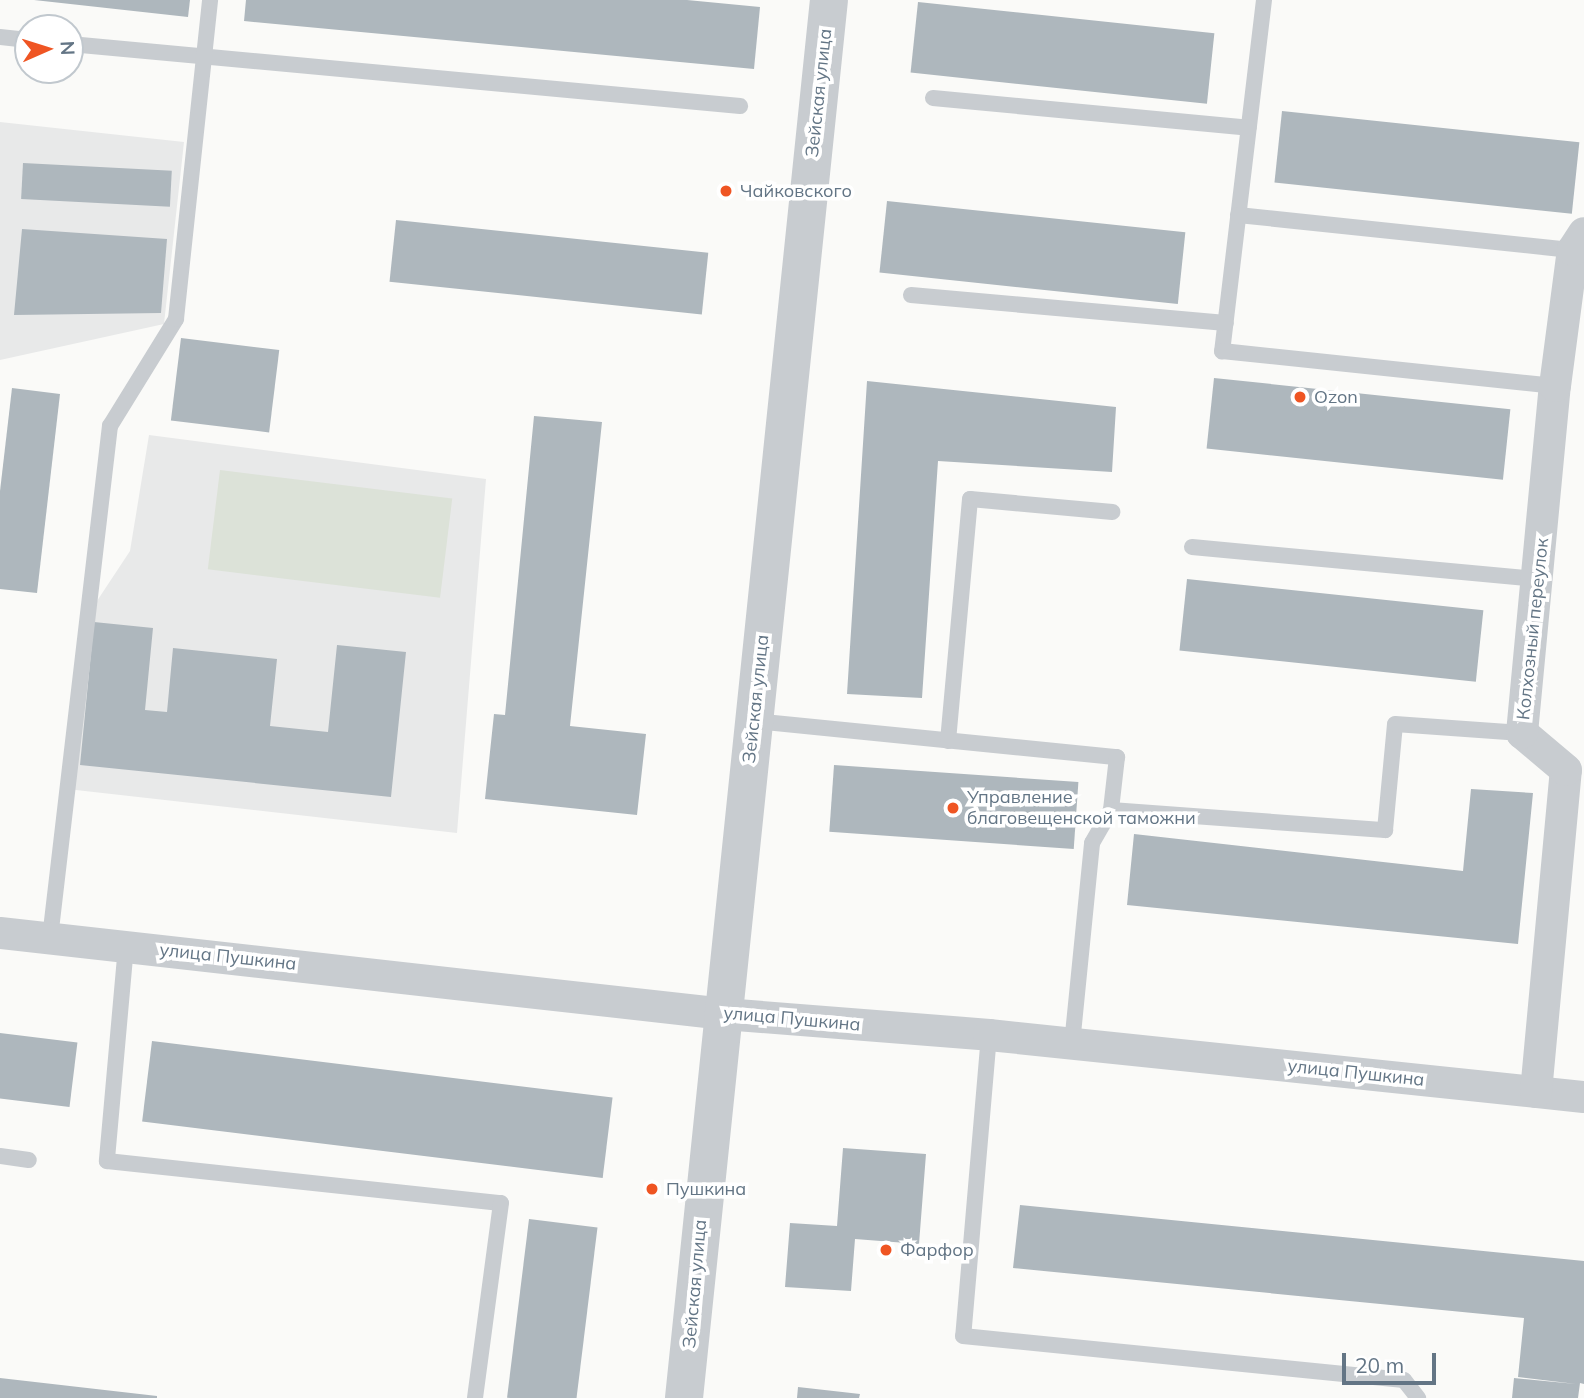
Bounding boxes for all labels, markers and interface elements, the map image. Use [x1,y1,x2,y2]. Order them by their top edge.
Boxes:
north arrow [14,14,84,84]
street label: Зейская улица [802,28,836,158]
text: N [56,40,80,56]
place label: Чайковского [740,180,852,202]
marker: Чайковского [718,183,734,199]
place label: Ozon [1314,386,1358,408]
marker: Ozon [1292,389,1308,405]
street label: Колхозный переулок [1513,537,1553,721]
street label: Зейская улица [739,634,773,764]
place label: Управление благовещенской таможни [967,787,1196,830]
marker: Управление благовещенской таможни [945,800,961,816]
street label: улица Пушкина [158,939,298,975]
street label: улица Пушкина [723,1002,861,1036]
street label: улица Пушкина [1286,1055,1426,1091]
place label: Пушкина [666,1178,746,1200]
marker: Пушкина [644,1181,660,1197]
street label: Зейская улица [679,1219,711,1349]
place label: Фарфор [900,1239,974,1261]
marker: Фарфор [878,1242,894,1258]
scale bar [1346,1338,1440,1382]
text: 20 m [1355,1352,1404,1378]

